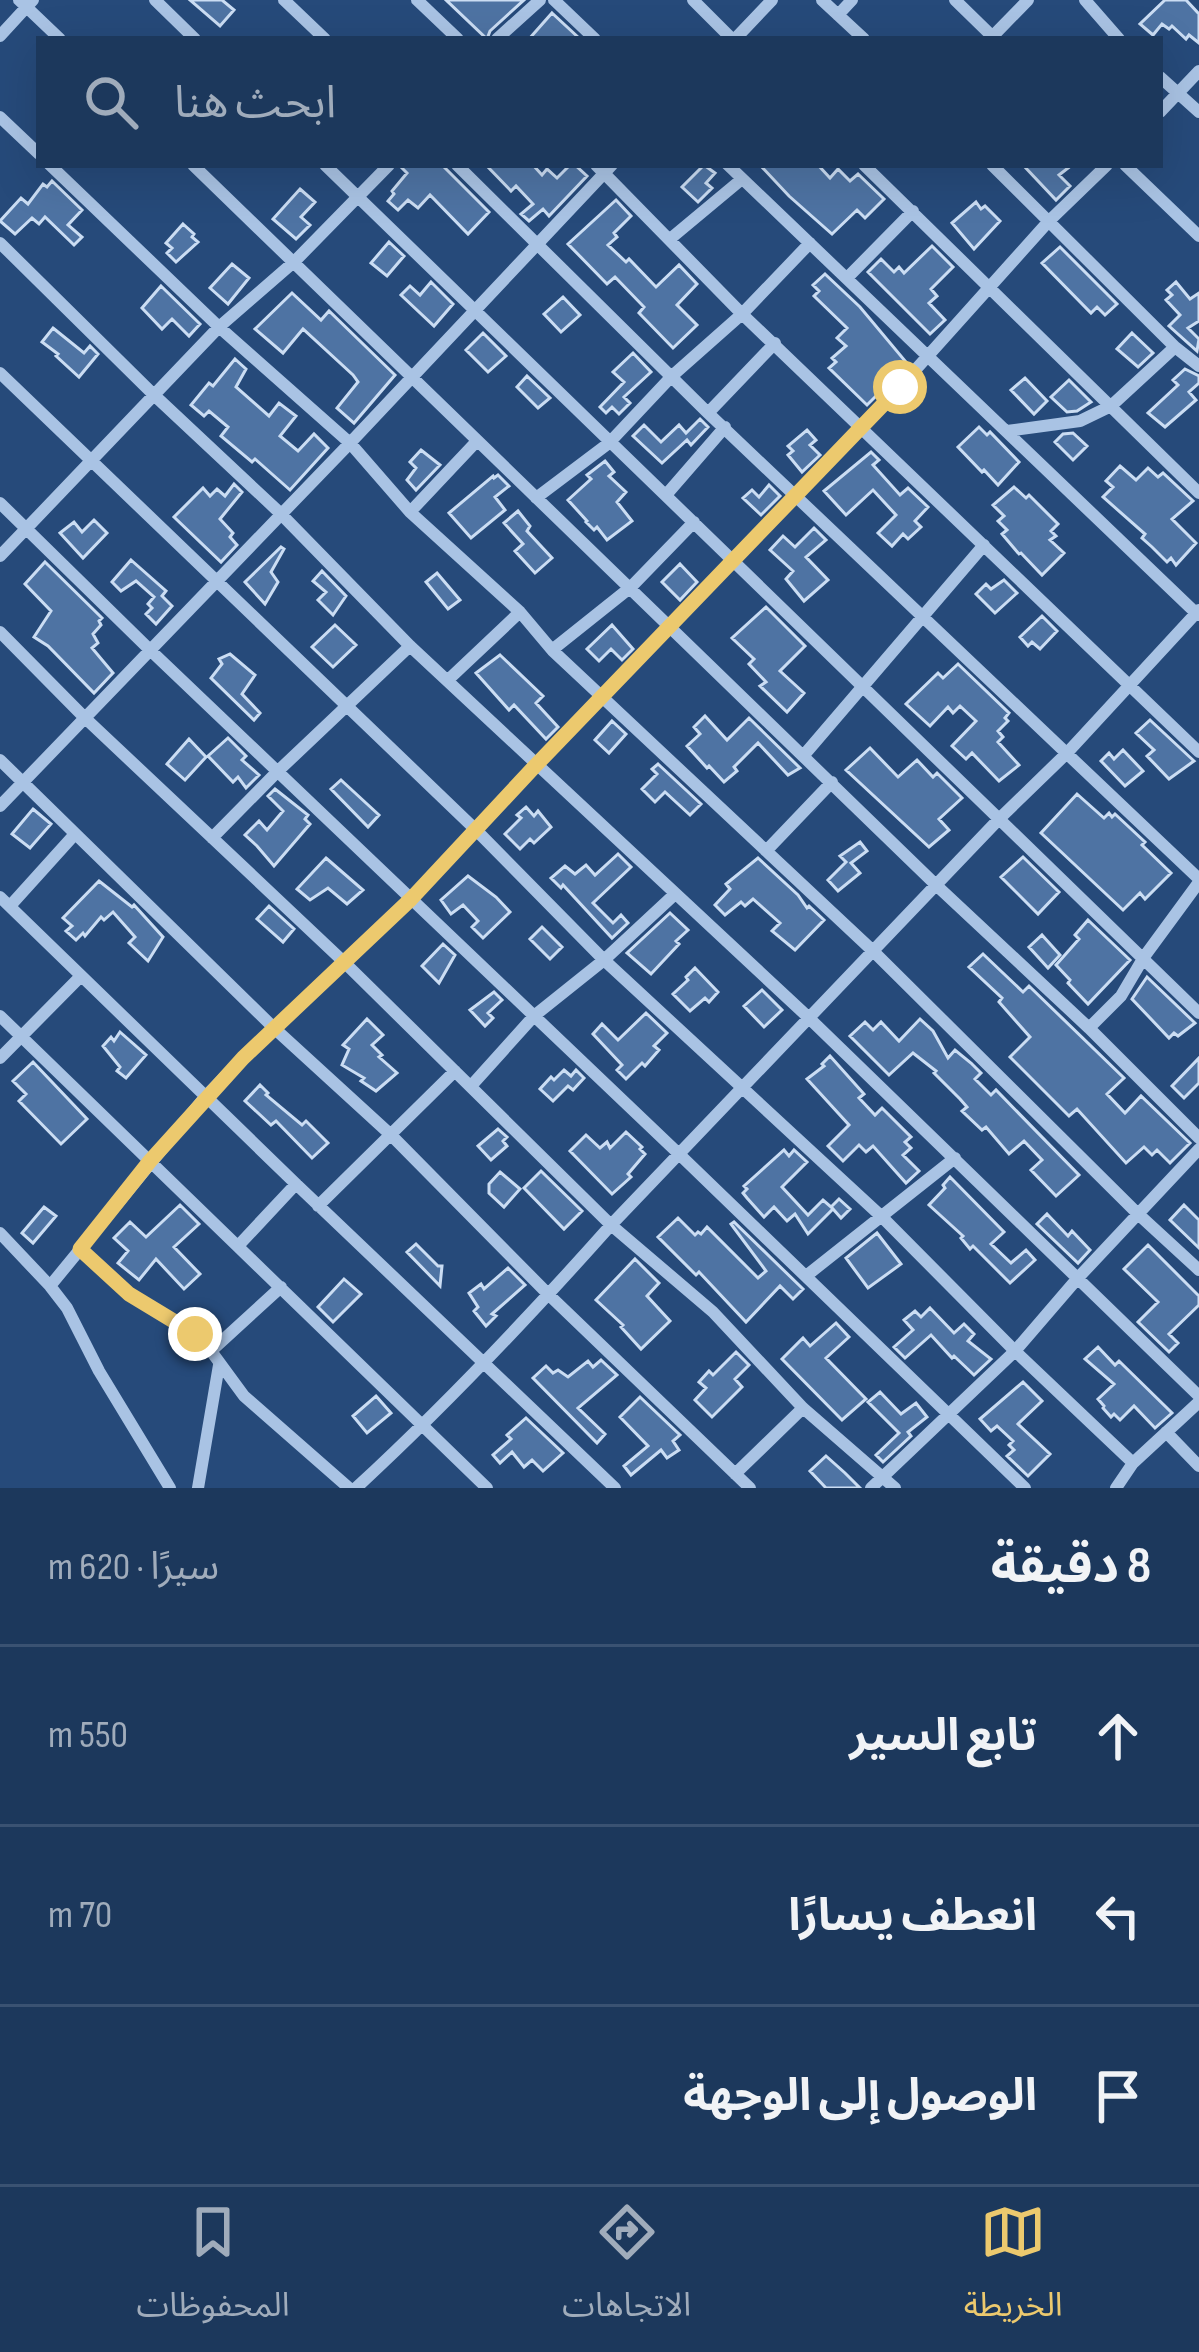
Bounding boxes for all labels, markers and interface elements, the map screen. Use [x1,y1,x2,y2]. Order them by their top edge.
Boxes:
search box [36,36,1163,168]
icon: search [78,69,144,135]
text: ابحث هنا [174,76,336,131]
route start [873,360,927,414]
route end [168,1307,222,1361]
text: 8 دقيقة [991,1536,1151,1597]
text: سيرًا · 620 m [48,1544,219,1591]
icon: ahead [1085,1703,1151,1769]
text: تابع السير [849,1709,1037,1764]
text: 550 m [48,1712,128,1759]
icon: left [1085,1883,1151,1949]
text: انعطف يسارًا [788,1889,1037,1944]
text: 70 m [48,1892,112,1939]
icon: arrive [1085,2063,1151,2129]
text: الوصول إلى الوجهة [683,2069,1037,2124]
tab: المحفوظات [136,2199,290,2340]
tab: الاتجاهات [562,2199,691,2340]
tab: الخريطة [964,2199,1063,2340]

